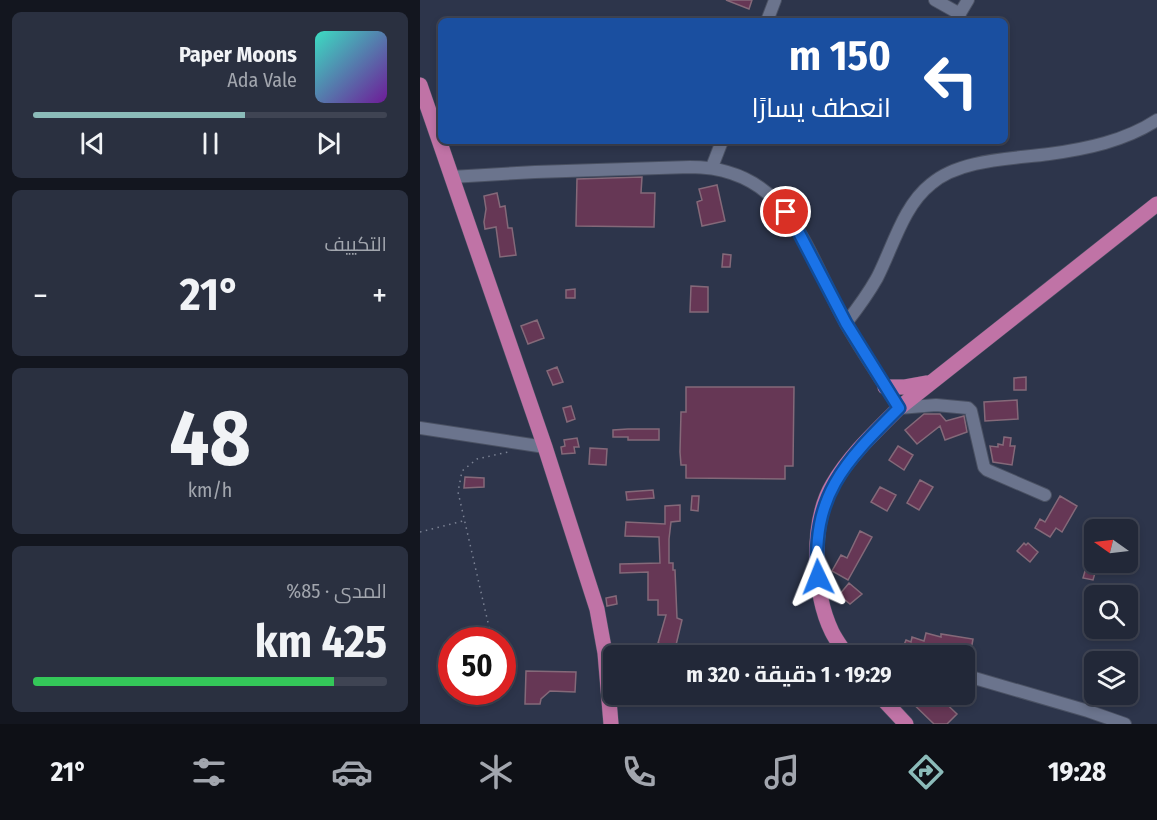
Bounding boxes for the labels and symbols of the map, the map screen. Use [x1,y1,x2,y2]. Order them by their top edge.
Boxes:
pin [760,186,811,237]
north arrow [1084,519,1138,573]
position arrow [786,545,850,609]
speed limit sign: 50 [438,627,516,705]

